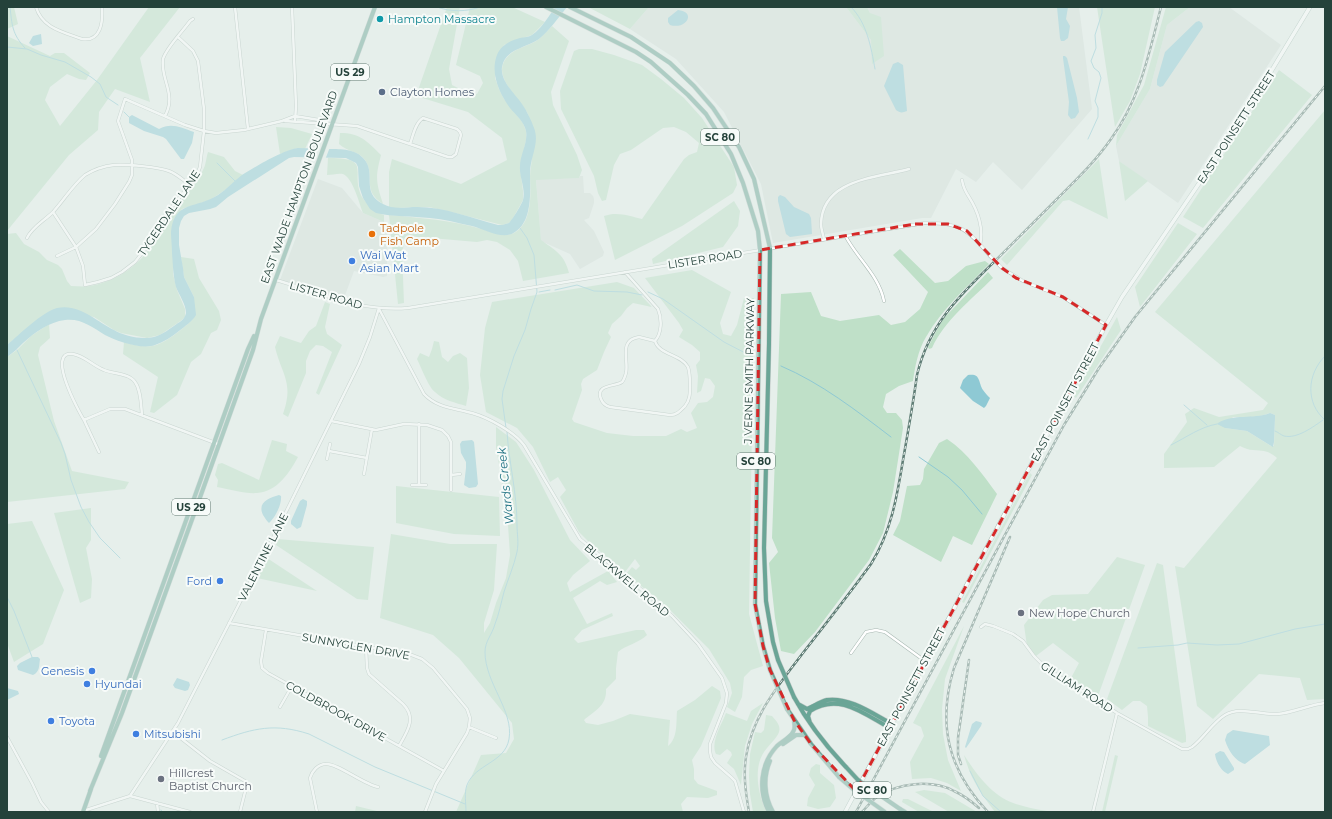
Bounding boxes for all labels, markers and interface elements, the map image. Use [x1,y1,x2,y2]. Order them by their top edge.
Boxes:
place label: Hampton Massacre [388,12,496,26]
marker: Hampton Massacre [375,14,385,24]
road number: US 29 [331,64,369,80]
street label: EAST POINSETT STREET [1194,67,1278,186]
place label: Clayton Homes [390,85,475,99]
marker: Clayton Homes [377,87,387,97]
street label: EAST WADE HAMPTON BOULEVARD [257,89,341,285]
road number: SC 80 [701,129,739,145]
street label: TYGERDALE LANE [135,167,203,259]
place label: Tadpole Fish Camp [380,221,439,248]
marker: Tadpole Fish Camp [367,229,377,239]
street label: LISTER ROAD [667,246,743,272]
place label: Wai Wat Asian Mart [360,248,420,275]
marker: Wai Wat Asian Mart [347,256,357,266]
street label: LISTER ROAD [288,278,364,312]
street label: J VERNE SMITH PARKWAY [741,298,757,445]
street label: EAST POINSETT STREET [1028,340,1103,464]
water label: Wards Creek [493,446,516,525]
road number: SC 80 [737,453,775,469]
road number: US 29 [172,499,210,515]
street label: VALENTINE LANE [235,510,291,604]
street label: BLACKWELL ROAD [582,540,672,620]
place label: Ford [187,574,212,588]
marker: Ford [215,576,225,586]
place label: New Hope Church [1029,606,1130,620]
marker: New Hope Church [1016,608,1026,618]
street label: EAST POINSETT STREET [874,625,949,749]
street label: SUNNYGLEN DRIVE [301,630,411,662]
street label: GILLIAM ROAD [1038,658,1116,716]
place label: Genesis [41,664,85,678]
marker: Genesis [87,666,97,676]
place label: Hyundai [95,677,142,691]
street label: COLDBROOK DRIVE [283,678,389,744]
marker: Hyundai [82,679,92,689]
place label: Toyota [59,714,95,728]
marker: Toyota [46,716,56,726]
place label: Mitsubishi [144,727,201,741]
marker: Mitsubishi [131,729,141,739]
place label: Hillcrest Baptist Church [169,766,252,793]
marker: Hillcrest Baptist Church [156,774,166,784]
road number: SC 80 [853,782,891,798]

